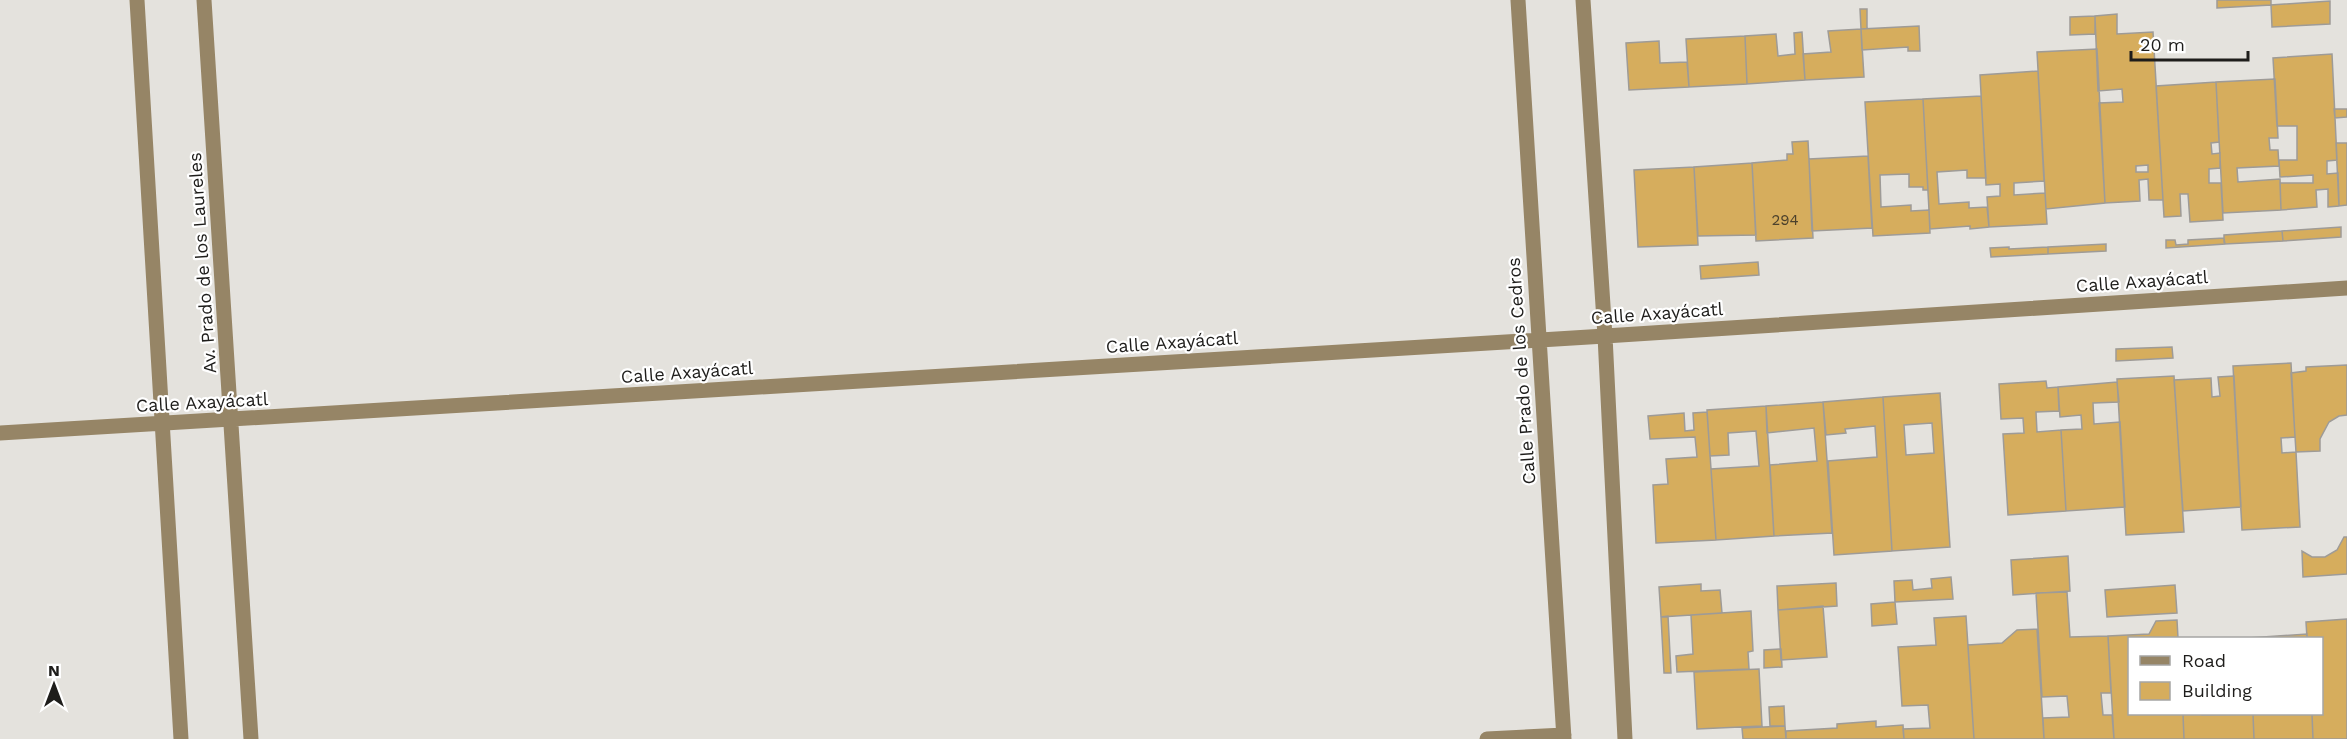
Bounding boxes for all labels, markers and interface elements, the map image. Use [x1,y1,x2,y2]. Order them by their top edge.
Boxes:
scale bar [2131,24,2248,62]
text: 20 m [2140,34,2185,55]
street label: Av. Prado de los Laureles [184,152,220,374]
house number: 294 [1771,211,1799,229]
street label: Calle Prado de los Cedros [1503,257,1539,485]
street label: Calle Axayácatl [2075,266,2209,296]
street label: Calle Axayácatl [1590,298,1724,328]
street label: Calle Axayácatl [1105,327,1239,357]
street label: Calle Axayácatl [620,357,754,387]
street label: Calle Axayácatl [135,388,269,416]
legend [2128,637,2323,715]
text: Road [2182,650,2226,671]
north arrow [24,655,84,715]
text: N [48,661,60,680]
text: Building [2182,680,2252,701]

